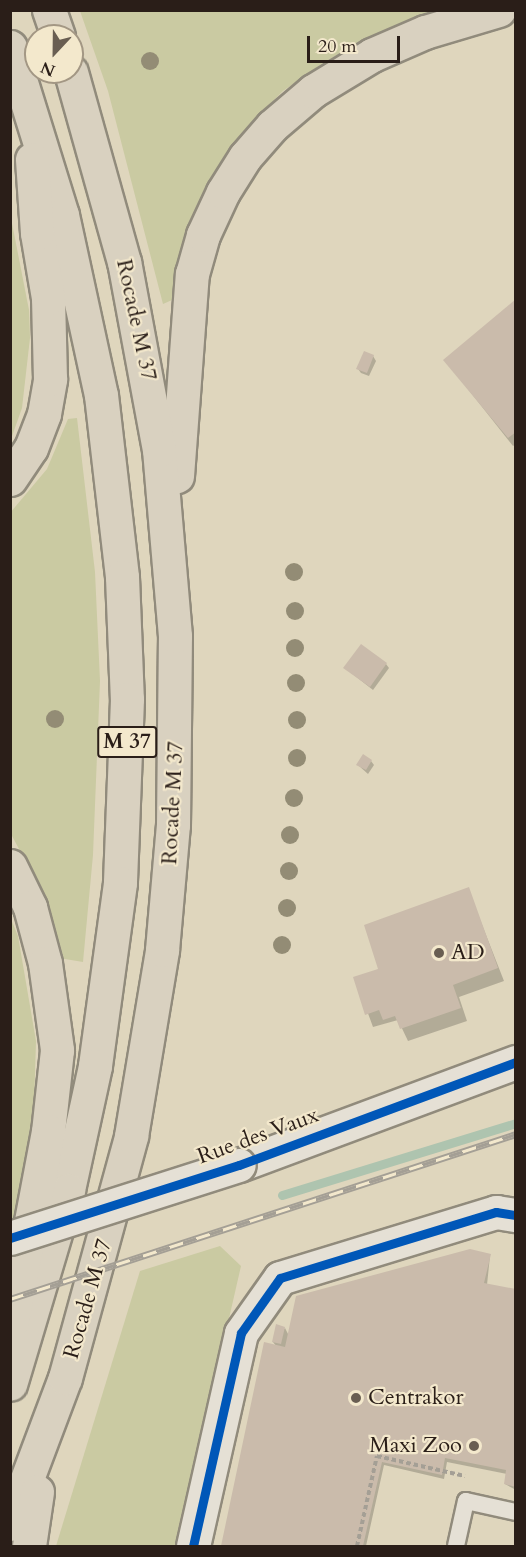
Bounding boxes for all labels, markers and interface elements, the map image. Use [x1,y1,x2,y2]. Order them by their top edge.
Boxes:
north arrow [24,24,84,84]
scale bar [310,24,403,62]
text: 20 m [318,34,357,59]
text: N [37,56,59,82]
street label: Rocade M 37 [110,257,162,383]
road number: M 37 [97,724,157,760]
street label: Rocade M 37 [157,741,189,865]
place label: AD [451,940,485,966]
marker: AD [432,946,446,960]
street label: Rue des Vaux [194,1102,322,1170]
street label: Rocade M 37 [58,1236,118,1362]
place label: Centrakor [368,1385,463,1411]
marker: Centrakor [349,1391,363,1405]
place label: Maxi Zoo [369,1433,462,1459]
marker: Maxi Zoo [467,1439,481,1453]

